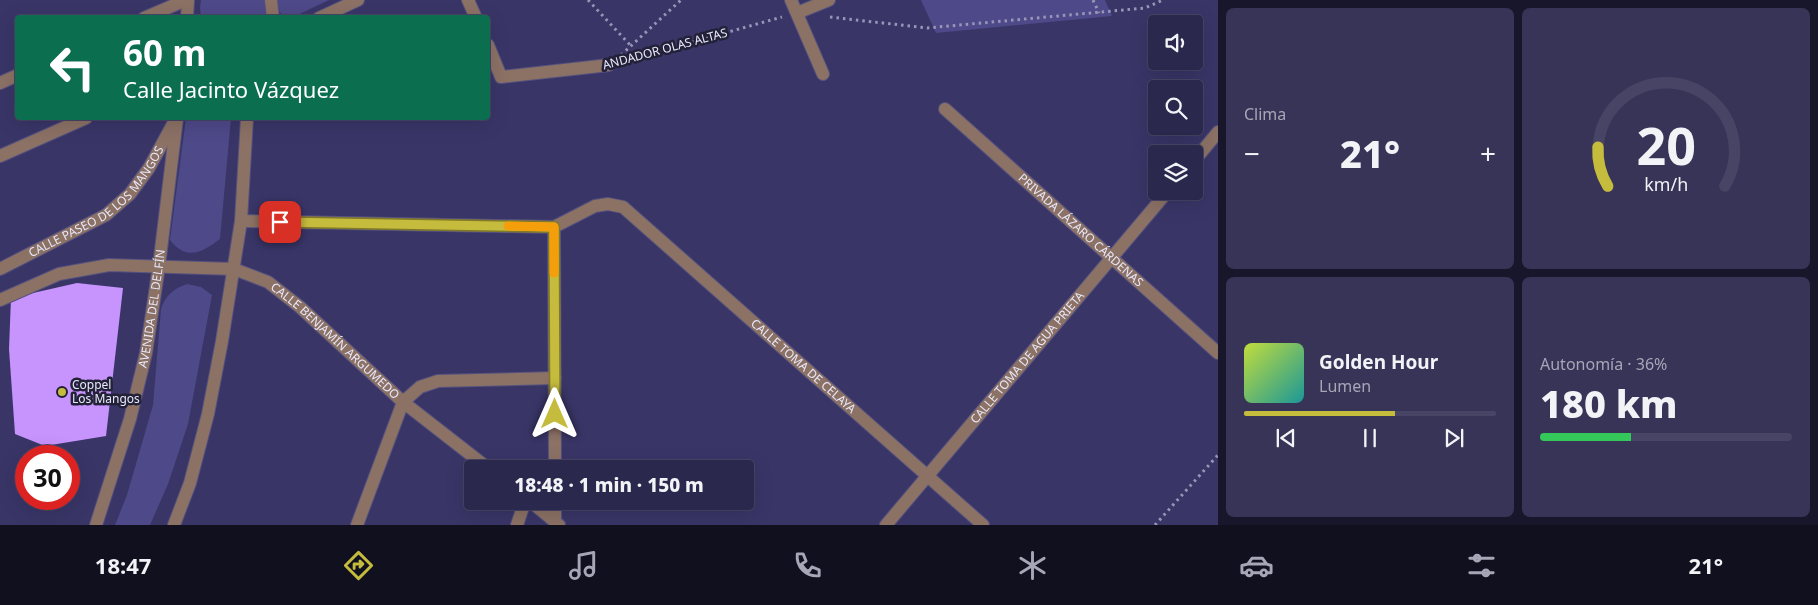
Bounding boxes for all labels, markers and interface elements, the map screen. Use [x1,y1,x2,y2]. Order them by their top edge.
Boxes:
map controls [1148,15,1203,200]
button: sound [1148,15,1203,70]
street label: ANDADOR OLAS ALTAS [601,24,730,73]
text: 60 m [123,29,206,76]
icon: left [40,35,105,100]
text: Calle Jacinto Vázquez [123,74,339,104]
button: search [1148,80,1203,135]
text: Clima [1244,103,1286,125]
text: 20 [1636,109,1696,180]
text: 21° [1340,127,1400,179]
text: − [1244,134,1260,172]
text: + [1480,134,1496,172]
street label: CALLE PASEO DE LOS MANGOS [25,142,168,261]
button: layers [1148,145,1203,200]
street label: PRIVADA LÁZARO CÁRDENAS [1015,169,1148,291]
text: km/h [1644,172,1688,196]
pin [259,201,301,243]
icon: arrive [266,208,294,236]
street label: AVENIDA DEL DELFÍN [134,248,169,370]
street label: CALLE BENJAMÍN ARGUMEDO [267,278,404,403]
street label: CALLE TOMA DE AGUA PRIETA [966,287,1088,427]
street label: CALLE TOMA DE CELAYA [747,315,860,417]
text: Golden Hour [1319,349,1438,375]
text: Autonomía · 36% [1540,353,1667,375]
text: Lumen [1319,375,1371,397]
place label: Coppel Los Mangos [72,376,140,407]
text: 180 km [1540,377,1678,429]
marker: Coppel Los Mangos [56,386,68,398]
position arrow [528,387,580,439]
icon: previous [1272,424,1300,452]
icon: pause [1356,424,1384,452]
icon: next [1440,424,1468,452]
speed limit sign: 30 [15,445,80,510]
text: 18:48 · 1 min · 150 m [514,472,704,498]
icon: directions [341,548,376,583]
icon: music [566,548,601,583]
icon: phone [790,548,825,583]
icon: climate [1015,548,1050,583]
icon: car [1239,548,1274,583]
icon: filters [1464,548,1499,583]
text: 18:47 [95,550,151,580]
text: 21° [1689,550,1723,580]

